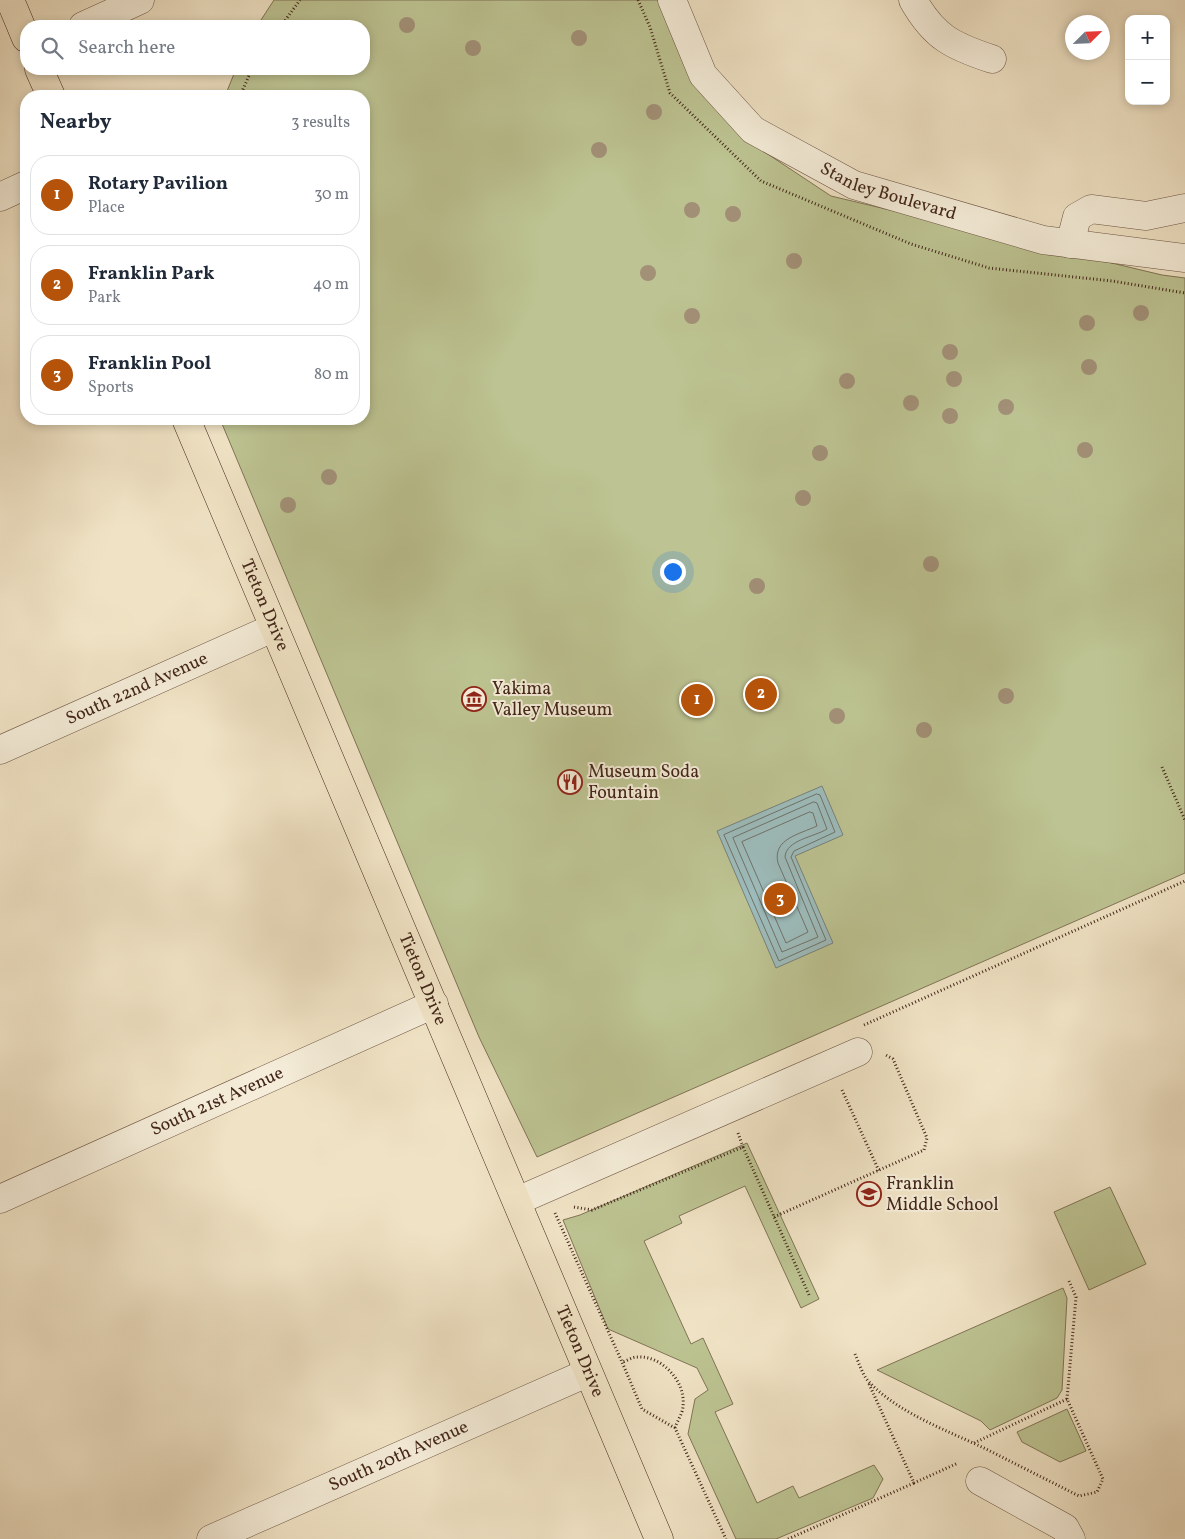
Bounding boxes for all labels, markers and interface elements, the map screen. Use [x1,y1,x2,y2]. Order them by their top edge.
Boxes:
north arrow [1065,15,1110,60]
map controls [1125,15,1170,105]
button: + [1125,15,1170,60]
search box [20,20,370,75]
icon: search [38,34,66,62]
text: Search here [78,35,175,61]
button: − [1125,60,1170,105]
text: Nearby [40,108,111,137]
text: 3 results [291,112,350,134]
street label: Stanley Boulevard [815,156,959,227]
text: Rotary Pavilion [88,171,228,197]
text: 1 [54,184,60,206]
text: 30 m [314,184,349,206]
text: Place [88,197,125,219]
text: Franklin Park [88,261,214,287]
text: 2 [53,274,61,296]
text: 40 m [313,274,349,296]
text: Park [88,287,121,309]
text: Franklin Pool [88,351,211,377]
text: 3 [53,364,61,386]
text: 80 m [314,364,349,386]
text: Sports [88,377,134,399]
street label: Tieton Drive [234,555,295,655]
your location [660,559,686,585]
street label: South 22nd Avenue [62,646,212,731]
pin: 2 [745,675,777,713]
place label: Yakima Valley Museum [492,677,613,723]
pin: 1 [681,681,713,719]
museum icon: Yakima Valley Museum [461,686,487,712]
place label: Museum Soda Fountain [588,760,699,806]
restaurant icon: Museum Soda Fountain [557,769,583,795]
pin: 3 [764,880,796,918]
street label: Tieton Drive [392,929,453,1029]
street label: South 21st Avenue [146,1061,288,1142]
place label: Franklin Middle School [886,1172,999,1218]
school or university icon: Franklin Middle School [856,1181,882,1207]
street label: Tieton Drive [549,1301,610,1401]
street label: South 20th Avenue [325,1414,472,1498]

